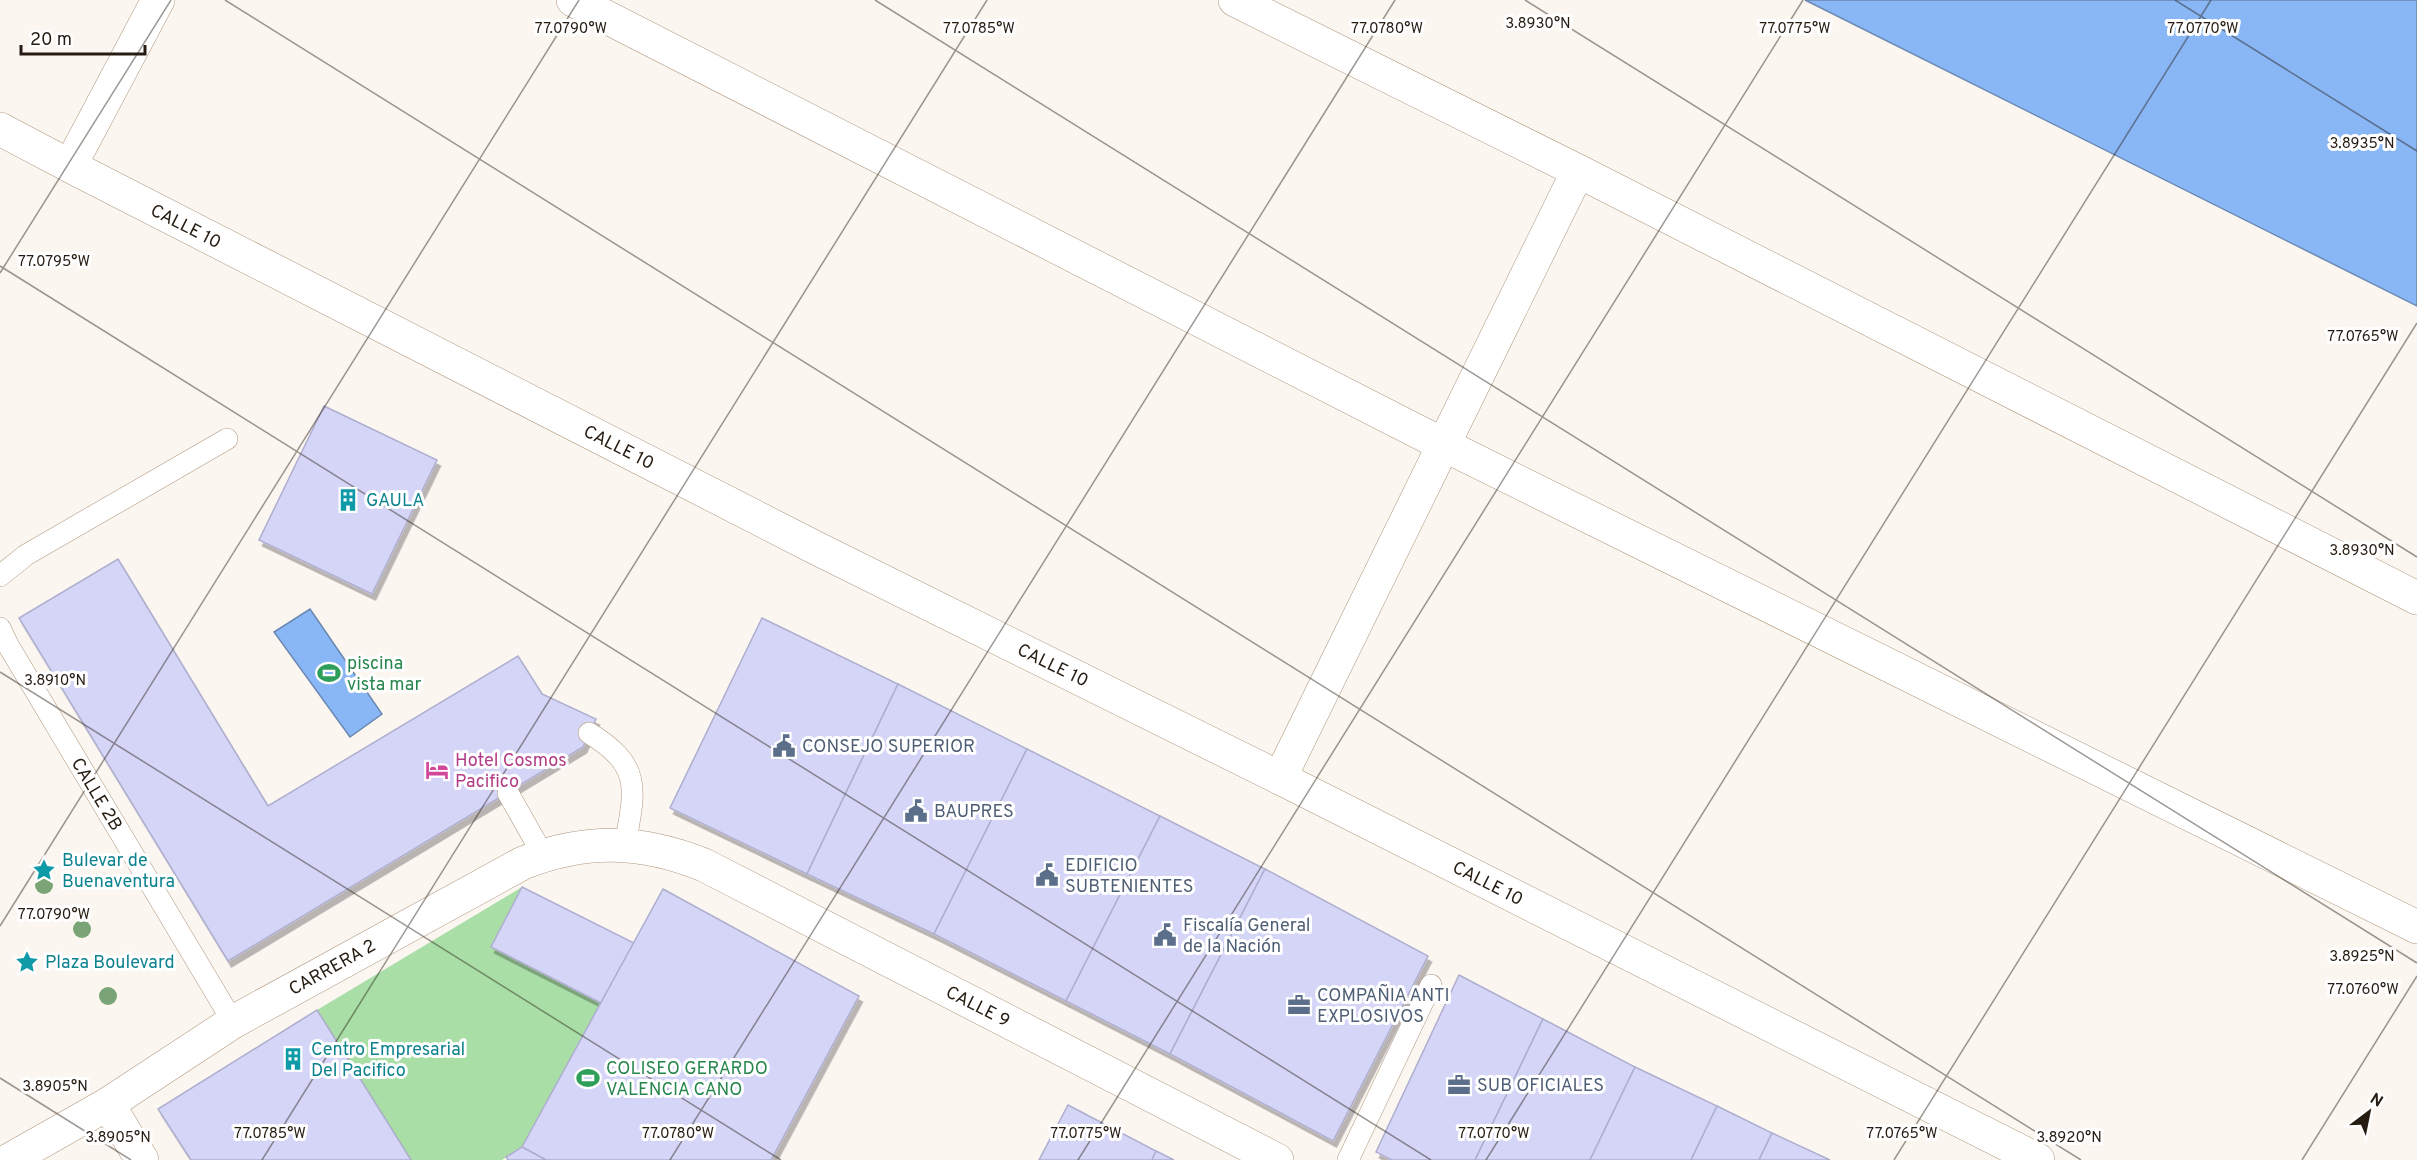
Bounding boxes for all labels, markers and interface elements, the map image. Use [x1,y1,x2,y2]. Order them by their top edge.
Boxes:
text: 3.8930°N [1505,15,1571,34]
scale bar [21,18,146,56]
text: 77.0790°W [535,20,607,39]
text: 77.0785°W [943,20,1015,39]
text: 77.0780°W [1351,20,1423,39]
text: 77.0775°W [1759,20,1831,39]
text: 77.0770°W [2167,20,2239,39]
text: 20 m [30,29,72,52]
text: 3.8935°N [2329,135,2395,154]
street label: CALLE 10 [146,200,225,255]
text: 77.0795°W [18,253,90,272]
text: 77.0765°W [2327,328,2399,347]
street label: CALLE 10 [579,421,658,476]
building icon: GAULA [335,487,361,513]
place label: GAULA [366,490,425,513]
text: 3.8930°N [2329,542,2395,561]
street label: CALLE 10 [1013,639,1092,693]
place label: piscina vista mar [347,653,421,697]
sports icon: piscina vista mar [316,660,342,686]
text: 3.8910°N [24,672,86,691]
public building icon: CONSEJO SUPERIOR [771,733,797,759]
place label: CONSEJO SUPERIOR [802,736,975,759]
place label: Hotel Cosmos Pacifico [455,750,567,794]
street label: CALLE 2B [65,754,126,835]
hotel icon: Hotel Cosmos Pacifico [424,757,450,783]
public building icon: BAUPRES [903,798,929,824]
place label: BAUPRES [934,801,1014,824]
place label: Bulevar de Buenaventura [62,850,175,894]
place label: EDIFICIO SUBTENIENTES [1065,855,1194,899]
place icon: Bulevar de Buenaventura [31,857,57,883]
street label: CALLE 10 [1448,857,1527,912]
public building icon: EDIFICIO SUBTENIENTES [1034,862,1060,888]
text: 77.0790°W [18,906,90,925]
place label: Fiscalía General de la Nación [1183,915,1311,959]
public building icon: Fiscalía General de la Nación [1152,922,1178,948]
street label: CARRERA 2 [285,935,380,1002]
text: 3.8925°N [2329,948,2395,967]
place icon: Plaza Boulevard [14,949,40,975]
place label: Plaza Boulevard [45,952,175,975]
street label: CALLE 9 [941,981,1013,1033]
text: 77.0760°W [2327,981,2399,1000]
place label: COMPAÑIA ANTI EXPLOSIVOS [1317,983,1450,1029]
office icon: COMPAÑIA ANTI EXPLOSIVOS [1286,992,1312,1018]
place label: Centro Empresarial Del Pacifico [311,1039,465,1083]
building icon: Centro Empresarial Del Pacifico [280,1046,306,1072]
place label: COLISEO GERARDO VALENCIA CANO [606,1058,768,1102]
sports icon: COLISEO GERARDO VALENCIA CANO [575,1065,601,1091]
office icon: SUB OFICIALES [1446,1072,1472,1098]
place label: SUB OFICIALES [1477,1075,1604,1098]
text: 3.8905°N [22,1078,88,1097]
north arrow [2339,1082,2399,1142]
text: N [2366,1089,2386,1113]
text: 77.0785°W [234,1125,306,1144]
text: 77.0780°W [642,1125,714,1144]
text: 77.0775°W [1050,1125,1122,1144]
text: 77.0770°W [1458,1125,1530,1144]
text: 77.0765°W [1866,1125,1938,1144]
text: 3.8905°N [85,1129,151,1148]
text: 3.8920°N [2036,1129,2102,1148]

